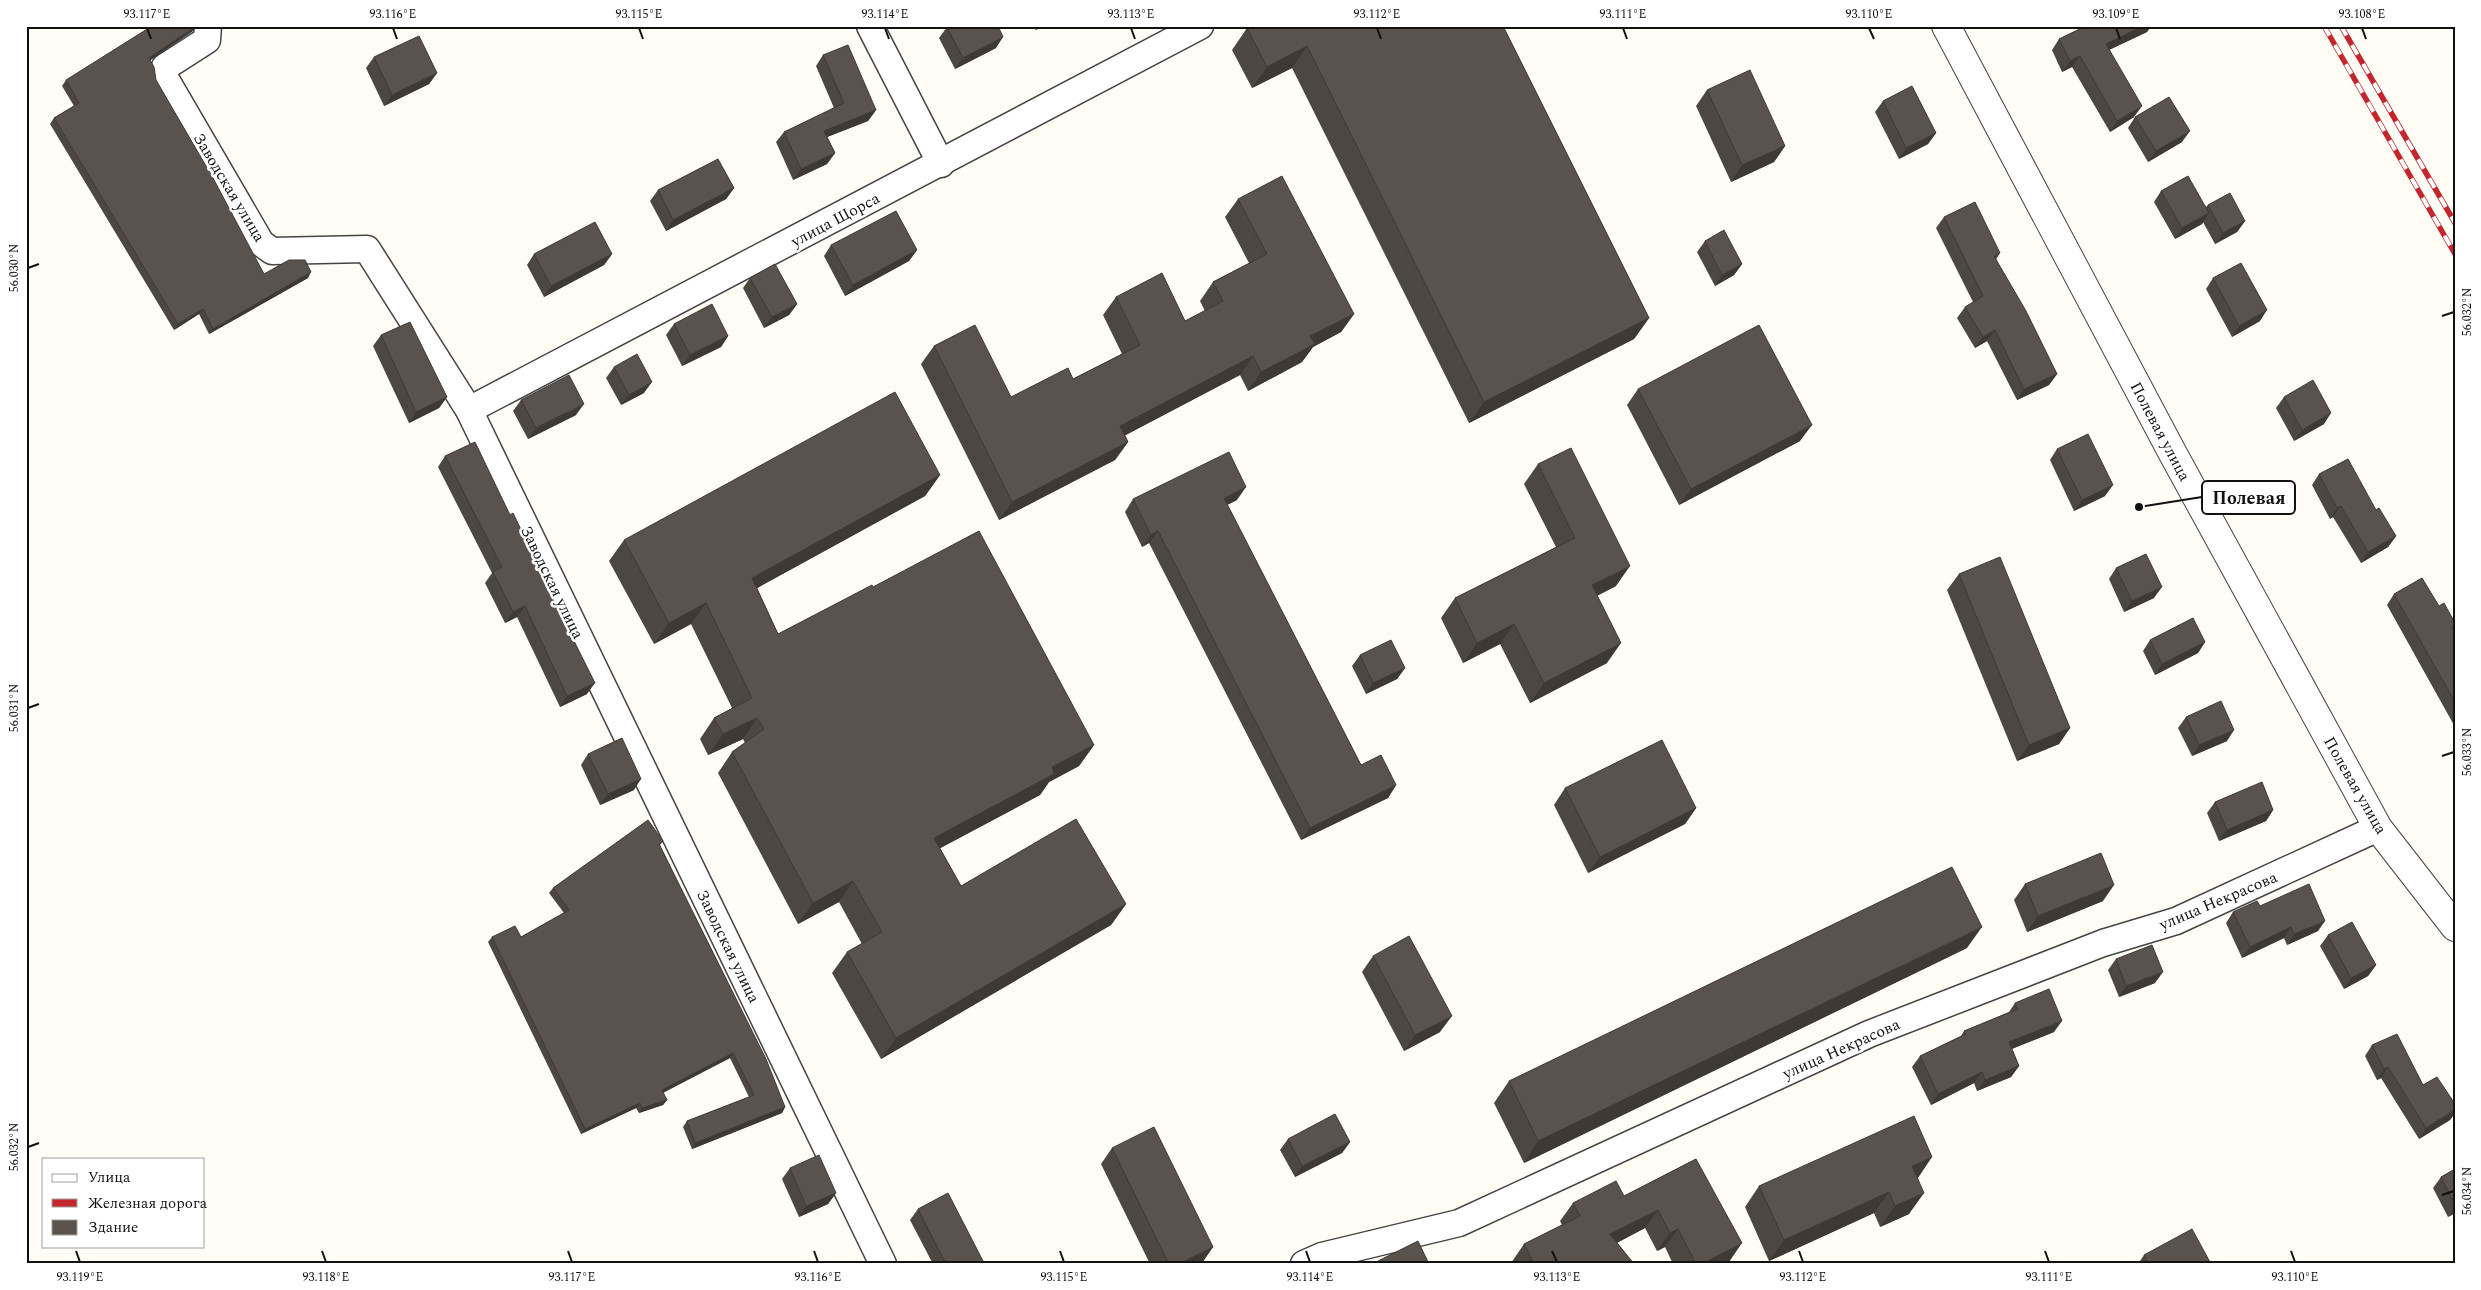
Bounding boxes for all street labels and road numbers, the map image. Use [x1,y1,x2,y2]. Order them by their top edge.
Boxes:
street label: Заводская улица [187,128,271,247]
street label: улица Щорса [786,186,884,254]
street label: Полевая улица [2124,378,2196,486]
street label: Заводская улица [514,522,590,643]
street label: Полевая улица [2317,732,2393,839]
street label: улица Некрасова [2155,865,2281,937]
street label: Заводская улица [690,886,766,1007]
street label: улица Некрасова [1778,1012,1904,1086]

